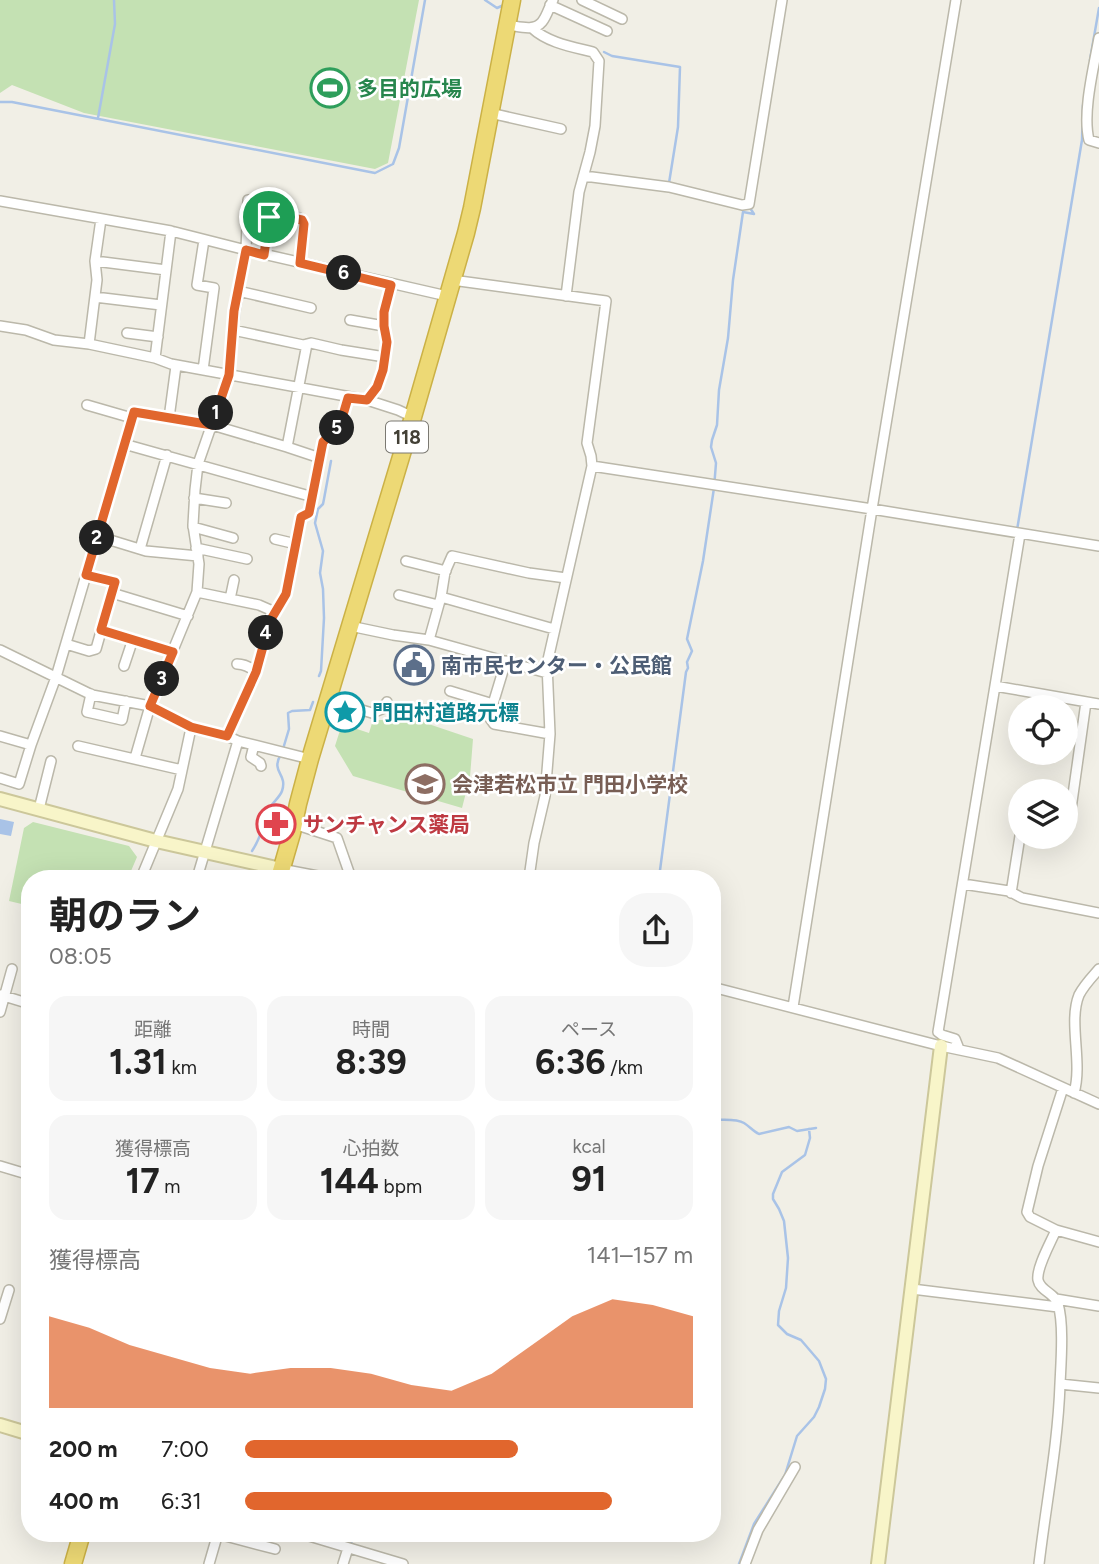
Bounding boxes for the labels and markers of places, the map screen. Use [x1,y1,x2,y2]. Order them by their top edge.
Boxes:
sports icon: 多目的広場 [309,67,351,109]
place label: 多目的広場 [357,76,462,101]
pin [239,187,299,247]
pin: 6 [326,256,362,290]
pin: 1 [198,396,234,430]
pin: 5 [320,410,354,446]
pin: 2 [80,520,114,556]
pin: 4 [248,616,284,650]
public building icon: 南市民センター・公民館 [393,644,435,686]
place label: 南市民センター・公民館 [441,653,672,678]
pin: 3 [144,662,180,696]
place icon: 門田村道路元標 [324,691,366,733]
place label: 門田村道路元標 [372,700,519,725]
school or university icon: 会津若松市立 門田小学校 [404,763,446,805]
place label: 会津若松市立 門田小学校 [452,772,688,797]
pharmacy icon: サンチャンス薬局 [255,803,297,845]
place label: サンチャンス薬局 [303,812,470,837]

